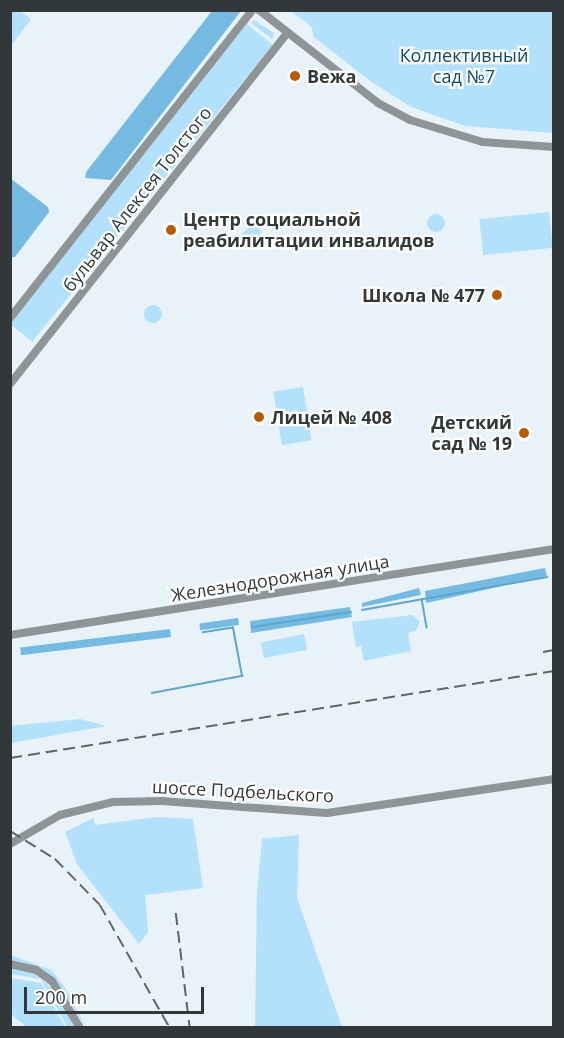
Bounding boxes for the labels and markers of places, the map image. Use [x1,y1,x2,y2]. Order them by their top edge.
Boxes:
place label: Вежа [307,65,356,87]
marker: Вежа [288,69,302,83]
place label: Центр социальной реабилитации инвалидов [183,209,435,252]
marker: Центр социальной реабилитации инвалидов [164,223,178,237]
place label: Школа № 477 [362,284,485,306]
marker: Школа № 477 [490,288,504,302]
place label: Лицей № 408 [271,406,392,428]
marker: Лицей № 408 [252,410,266,424]
place label: Детский сад № 19 [431,412,512,454]
marker: Детский сад № 19 [517,426,531,440]

